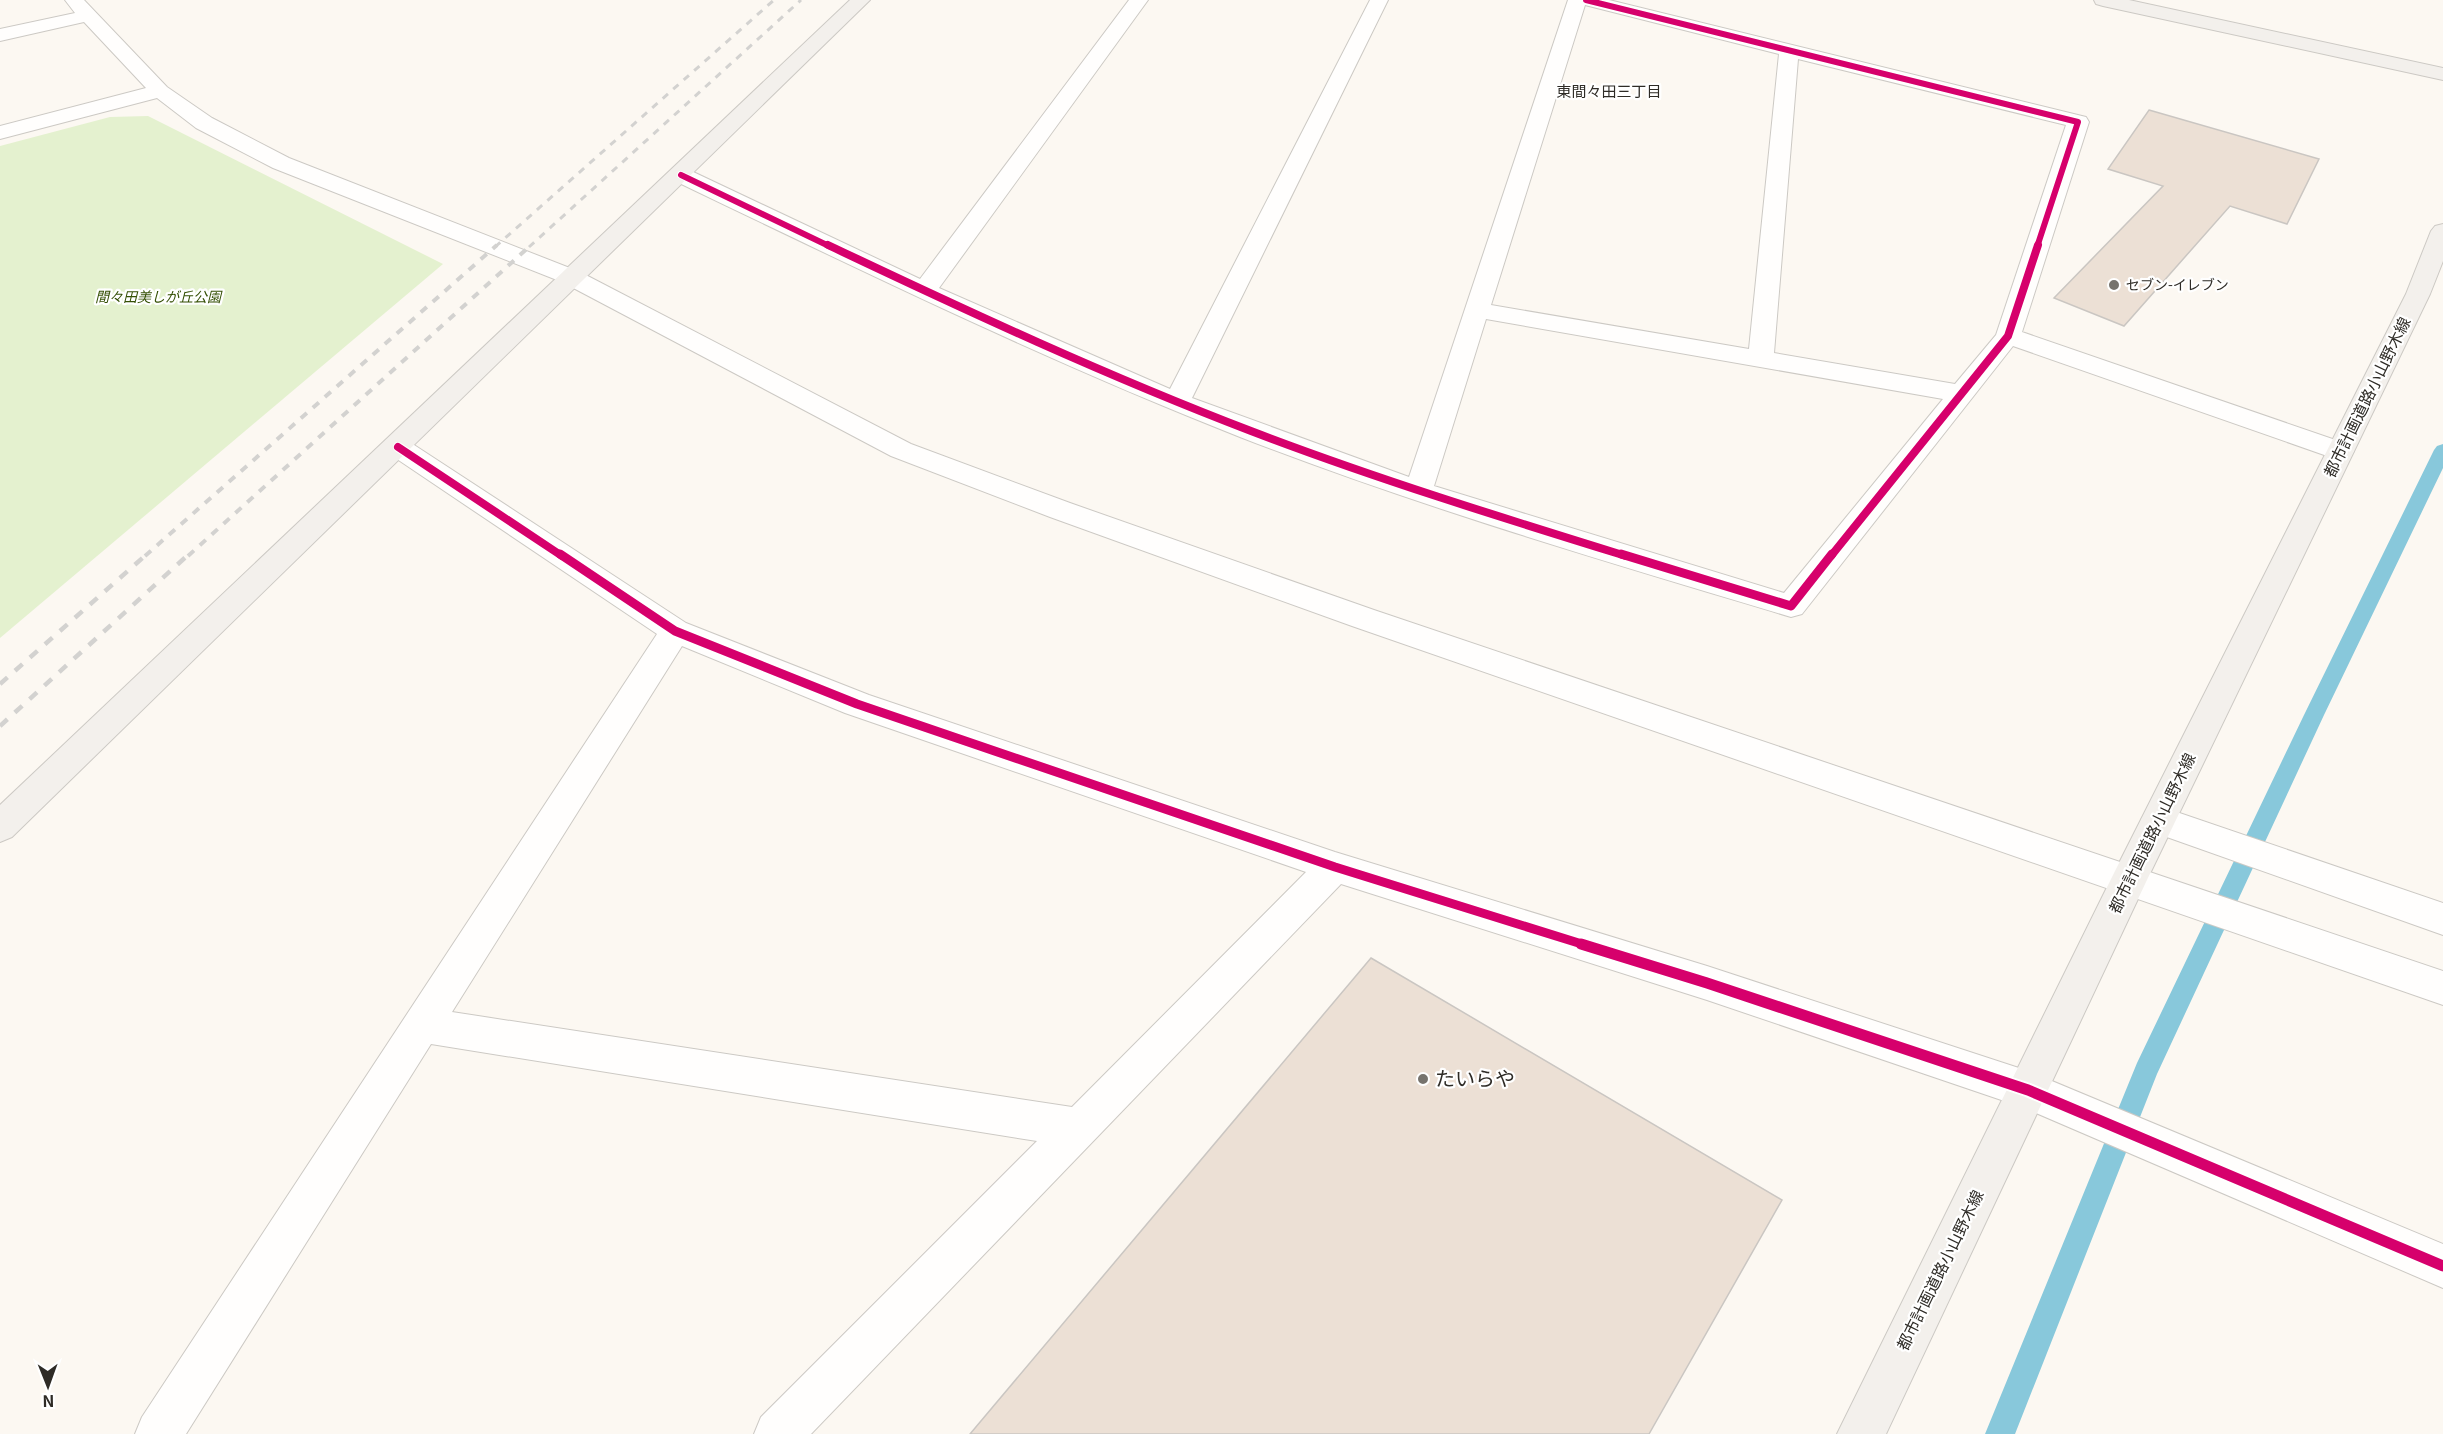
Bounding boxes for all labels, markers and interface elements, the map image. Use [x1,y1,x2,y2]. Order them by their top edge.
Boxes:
district label: 東間々田三丁目 [1556,80,1662,101]
place label: セブン-イレブン [2126,274,2229,294]
marker: セブン-イレブン [2107,278,2121,292]
park label: 間々田美しが丘公園 [95,286,223,306]
street label: 都市計画道路小山野木線 [2317,312,2415,481]
street label: 都市計画道路小山野木線 [2102,748,2200,917]
place label: たいらや [1435,1063,1515,1092]
marker: たいらや [1416,1072,1430,1086]
street label: 都市計画道路小山野木線 [1890,1185,1988,1354]
north arrow [18,1356,78,1416]
text: N [42,1390,54,1414]

